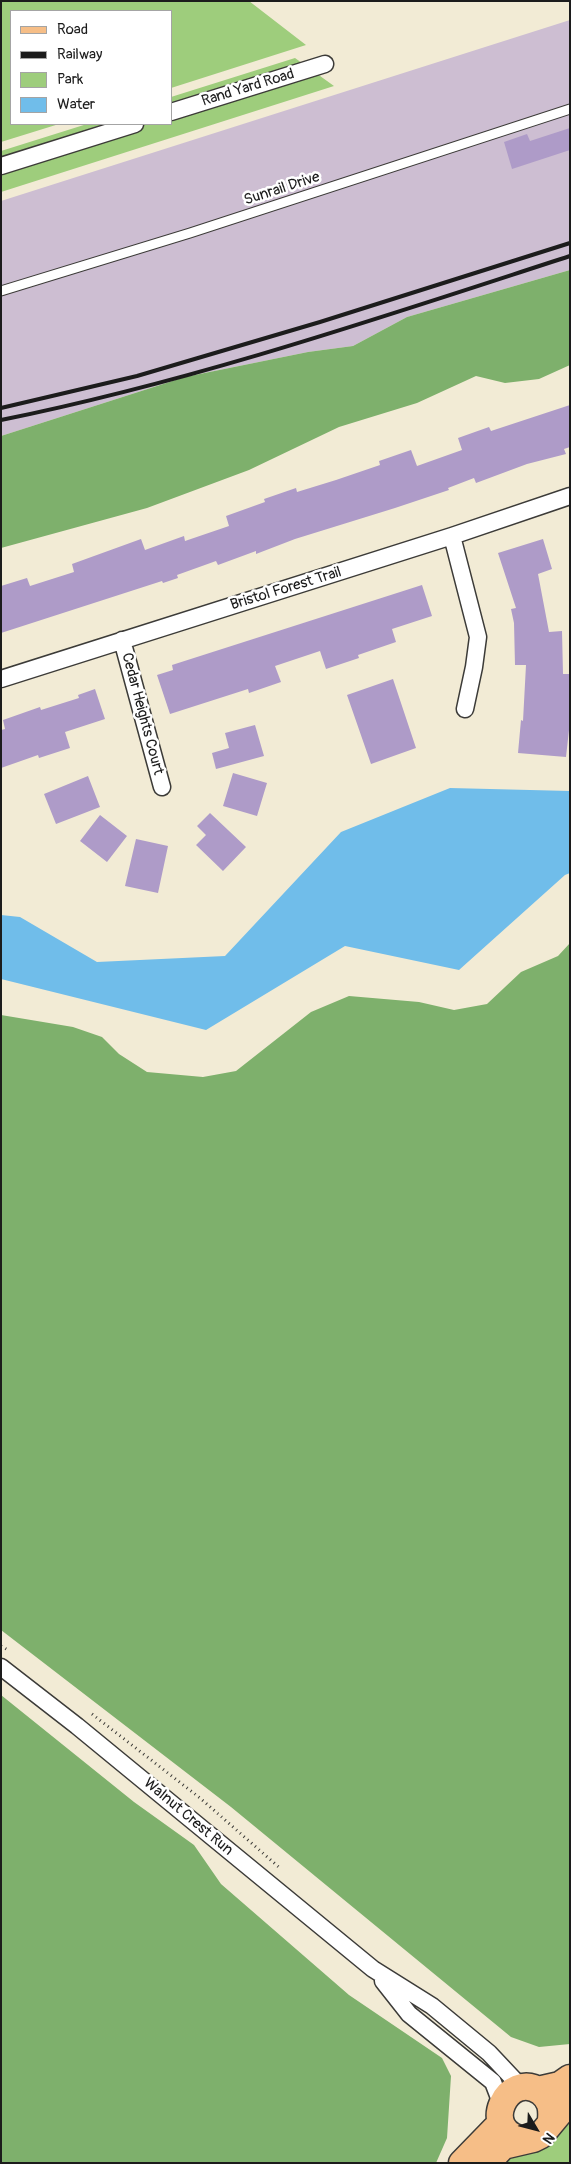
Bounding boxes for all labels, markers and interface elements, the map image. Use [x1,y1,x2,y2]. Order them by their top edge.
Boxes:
legend [10,10,172,125]
text: Road [57,20,88,39]
text: Railway [57,45,102,64]
street label: Rand Yard Road [199,65,297,111]
text: Park [57,70,83,89]
text: Water [57,95,95,114]
street label: Sunrail Drive [242,168,322,210]
street label: Bristol Forest Trail [228,564,344,614]
street label: Cedar Heights Court [117,651,167,777]
street label: Walnut Crest Run [140,1774,236,1860]
north arrow [511,2104,561,2154]
text: N [539,2129,558,2147]

